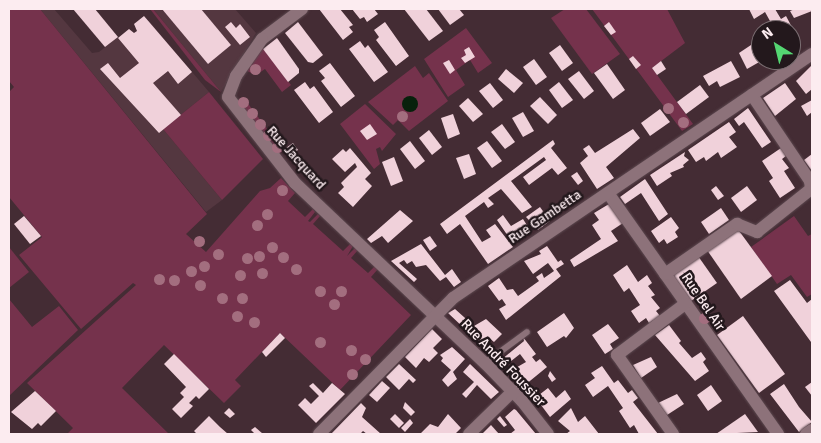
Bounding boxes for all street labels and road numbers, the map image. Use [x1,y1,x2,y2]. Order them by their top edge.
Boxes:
street label: Rue Jacquard [263,123,329,193]
street label: Rue Gambetta [505,186,585,248]
street label: Rue Bel Air [678,270,728,334]
street label: Rue André Foussier [457,316,549,410]

